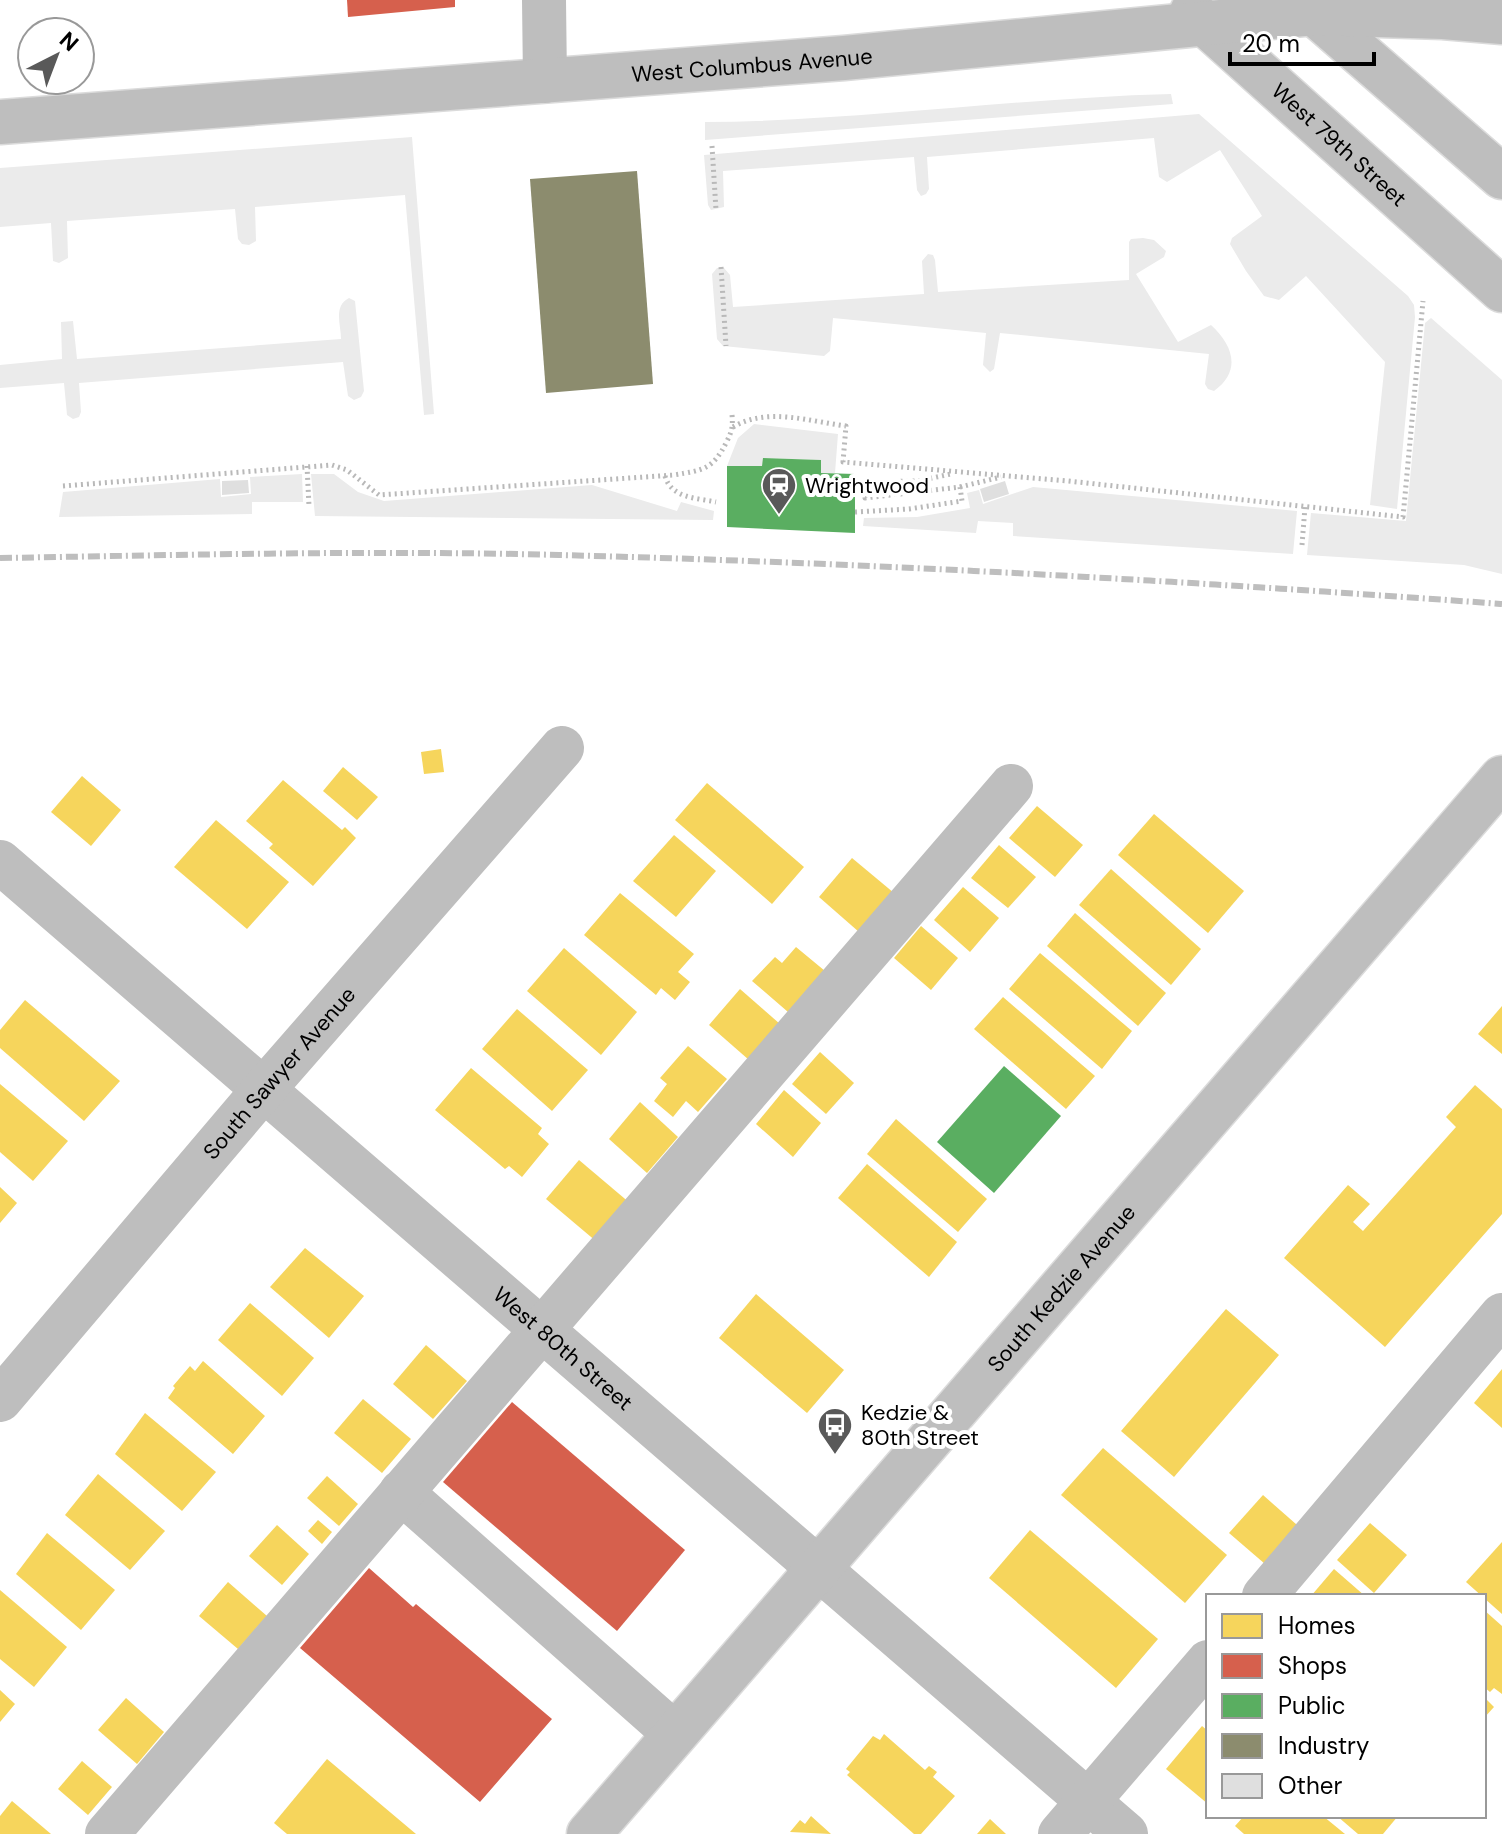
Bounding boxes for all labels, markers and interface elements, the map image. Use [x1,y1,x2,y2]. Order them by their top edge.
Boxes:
north arrow [16,16,96,96]
scale bar [1230,16,1374,66]
text: N [53,25,85,58]
text: 20 m [1242,28,1300,59]
street label: West Columbus Avenue [630,41,874,89]
street label: West 79th Street [1265,76,1413,213]
station icon: Wrightwood [760,466,798,516]
place label: Wrightwood [805,471,929,500]
street label: South Sawyer Avenue [197,981,362,1166]
street label: South Kedzie Avenue [981,1198,1142,1378]
street label: West 80th Street [487,1280,639,1417]
place label: Kedzie & 80th Street [861,1398,979,1452]
bus stop icon: Kedzie & 80th Street [816,1406,854,1456]
legend [1206,1594,1486,1818]
text: Homes [1278,1610,1356,1641]
text: Shops [1278,1650,1347,1681]
text: Public [1278,1690,1346,1721]
text: Industry [1278,1730,1369,1761]
text: Other [1278,1770,1342,1801]

